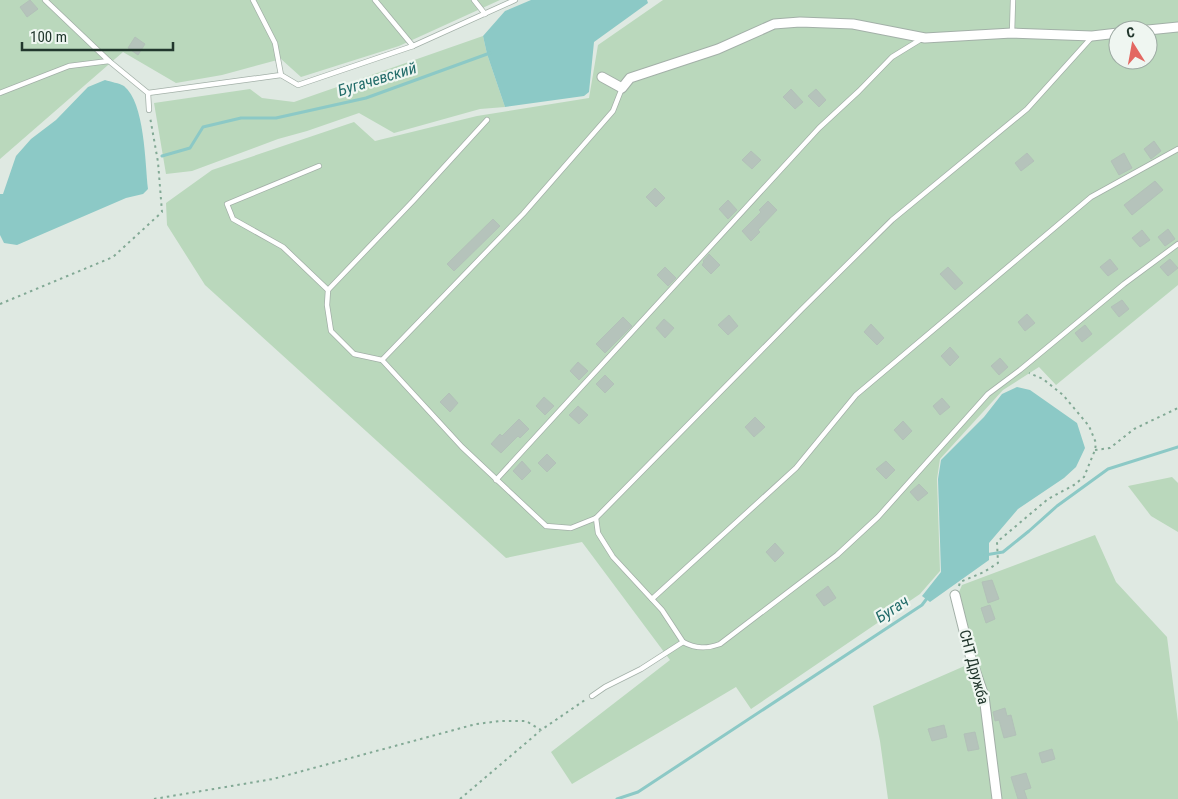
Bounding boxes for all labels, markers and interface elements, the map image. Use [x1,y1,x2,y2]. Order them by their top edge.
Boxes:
scale bar [22,20,174,52]
north arrow [1108,20,1158,70]
text: С [1125,24,1136,41]
text: 100 m [30,28,67,46]
water label: Бугачевский [335,58,419,100]
water label: Бугач [872,591,912,627]
street label: СНТ Дружба [955,628,993,706]

